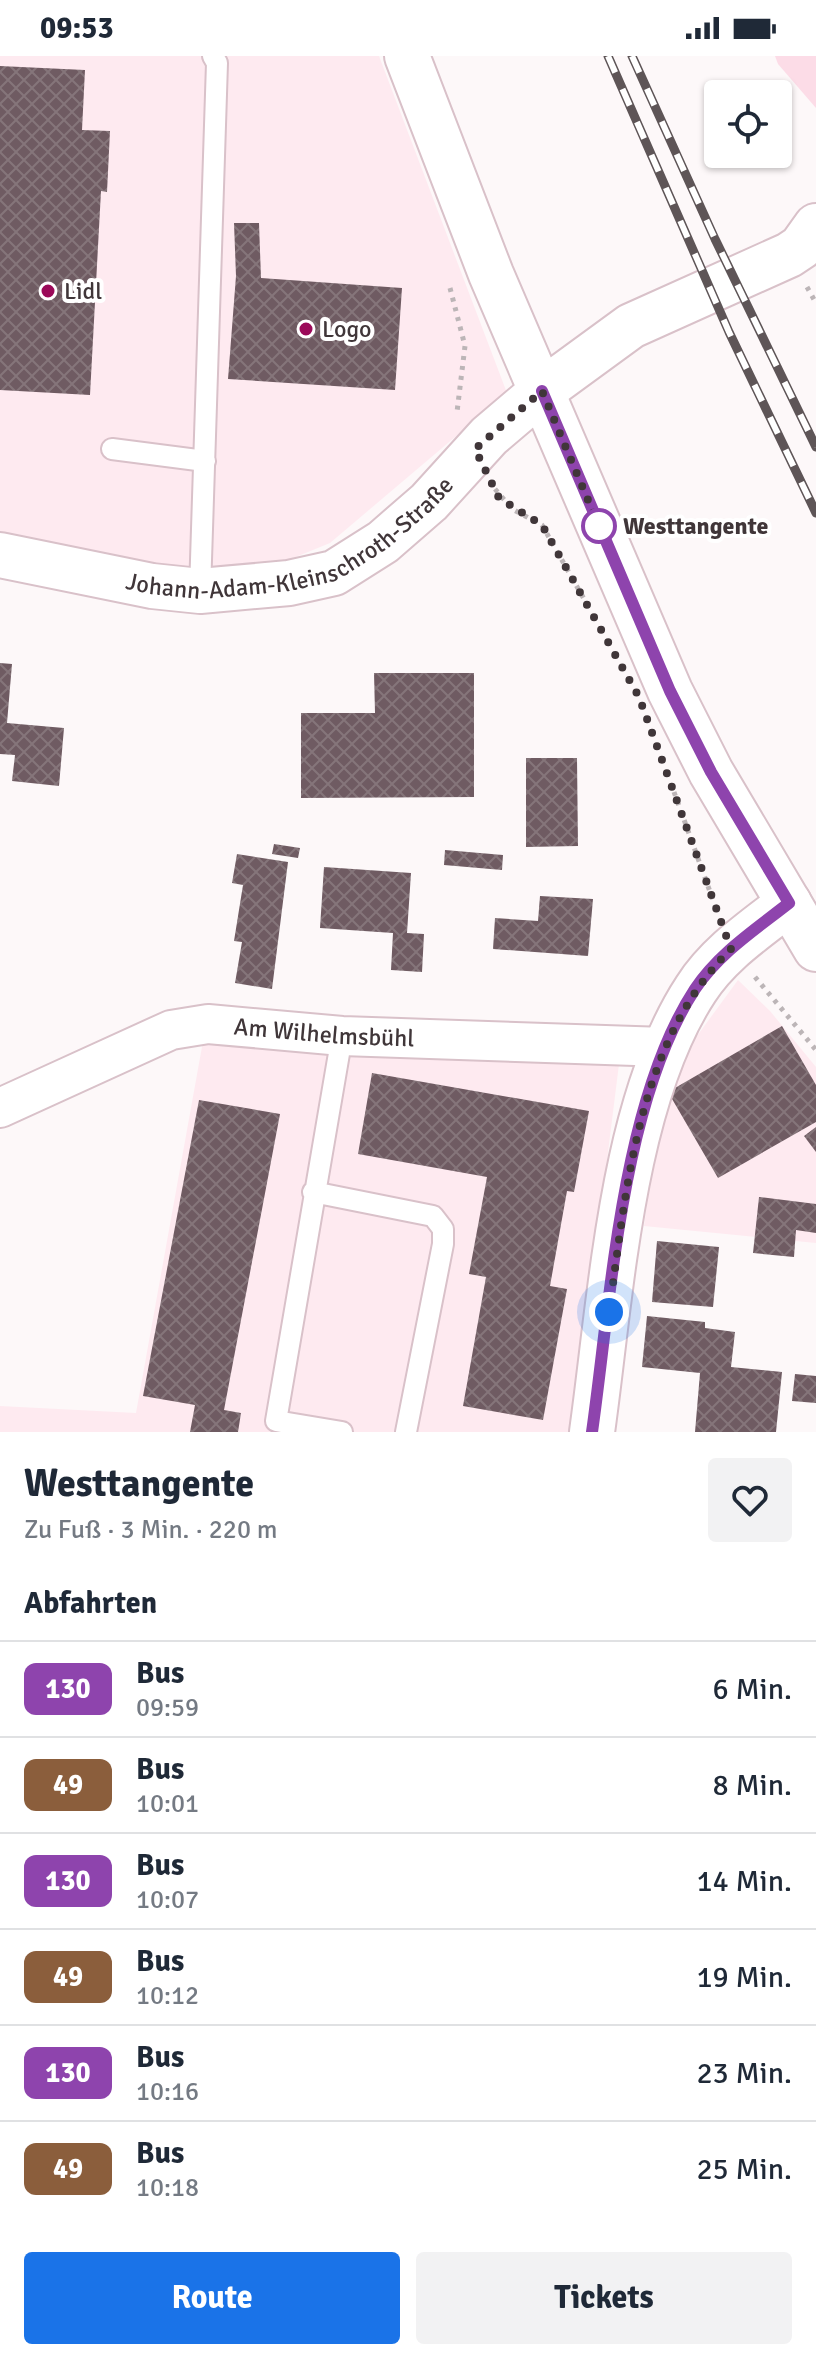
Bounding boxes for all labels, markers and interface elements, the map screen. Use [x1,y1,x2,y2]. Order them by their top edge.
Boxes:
text: 09:53 [40,10,114,47]
map controls [704,80,792,168]
button: locate [704,80,792,168]
place label: Lidl [64,276,102,306]
marker: Lidl [39,282,57,300]
place label: Logo [322,314,372,344]
marker: Logo [297,320,315,338]
street label: Johann-Adam-Kleinschroth-Straße [123,470,460,606]
marker: Westtangente [582,509,616,543]
place label: Westtangente [623,511,768,541]
street label: Am Wilhelmsbühl [233,1011,415,1053]
your location [589,1292,629,1332]
button: heart [708,1458,792,1542]
text: Westtangente [24,1460,254,1507]
text: Zu Fuß · 3 Min. · 220 m [24,1514,277,1546]
text: Abfahrten [24,1585,157,1622]
text: Bus [136,1655,184,1692]
text: 6 Min. [713,1671,792,1708]
text: 130 [45,1672,91,1706]
text: 09:59 [136,1692,199,1724]
text: Bus [136,1751,184,1788]
text: 8 Min. [713,1767,792,1804]
text: 49 [53,1768,83,1802]
text: 10:01 [136,1788,199,1820]
text: Bus [136,1847,184,1884]
text: 14 Min. [696,1863,792,1900]
text: 130 [45,1864,91,1898]
text: 10:07 [136,1884,199,1916]
text: Bus [136,1943,184,1980]
text: 19 Min. [696,1959,792,1996]
text: 49 [53,1960,83,1994]
text: 10:12 [136,1980,199,2012]
text: Bus [136,2039,184,2076]
text: 23 Min. [696,2055,792,2092]
text: 130 [45,2056,91,2090]
text: 10:16 [136,2076,199,2108]
text: Bus [136,2135,184,2172]
text: 25 Min. [696,2151,792,2188]
text: 49 [53,2152,83,2186]
text: 10:18 [136,2172,199,2204]
button: Route [24,2252,400,2344]
button: Tickets [416,2252,792,2344]

